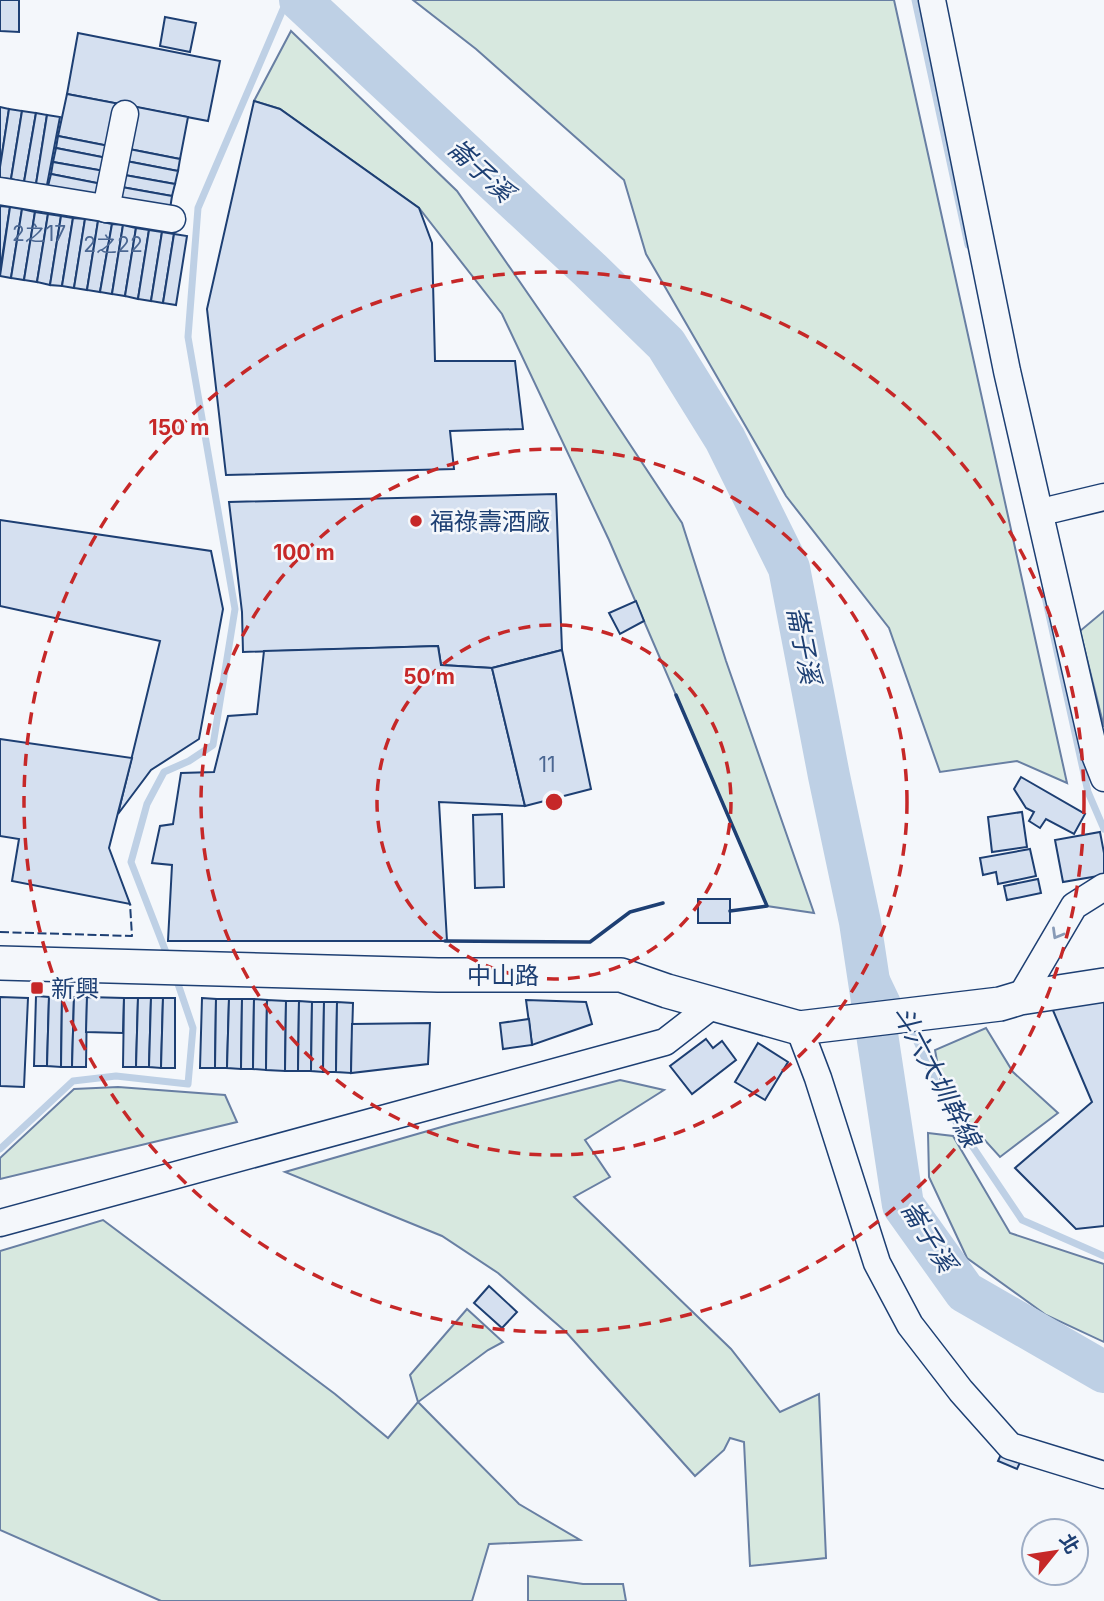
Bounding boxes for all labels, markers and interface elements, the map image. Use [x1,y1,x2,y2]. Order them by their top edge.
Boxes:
water label: 崙子溪 [442,132,523,211]
house number: 2之17 [12,221,66,246]
house number: 2之22 [83,232,143,257]
text: 150 m [149,415,209,440]
place label: 福祿壽酒廠 [430,507,550,536]
marker: 福祿壽酒廠 [408,513,424,529]
text: 100 m [273,540,335,565]
water label: 崙子溪 [781,604,827,690]
text: 50 m [403,664,455,689]
house number: 11 [538,752,556,777]
centre of rings [542,790,566,814]
one-way arrow [1053,927,1066,940]
street label: 中山路 [467,961,539,990]
place label: 新興 [51,974,99,1003]
marker: 新興 [29,980,45,996]
water label: 斗六大圳幹線 [887,1000,989,1155]
water label: 崙子溪 [895,1195,965,1281]
north arrow [1020,1517,1090,1587]
text: 北 [1055,1530,1084,1558]

